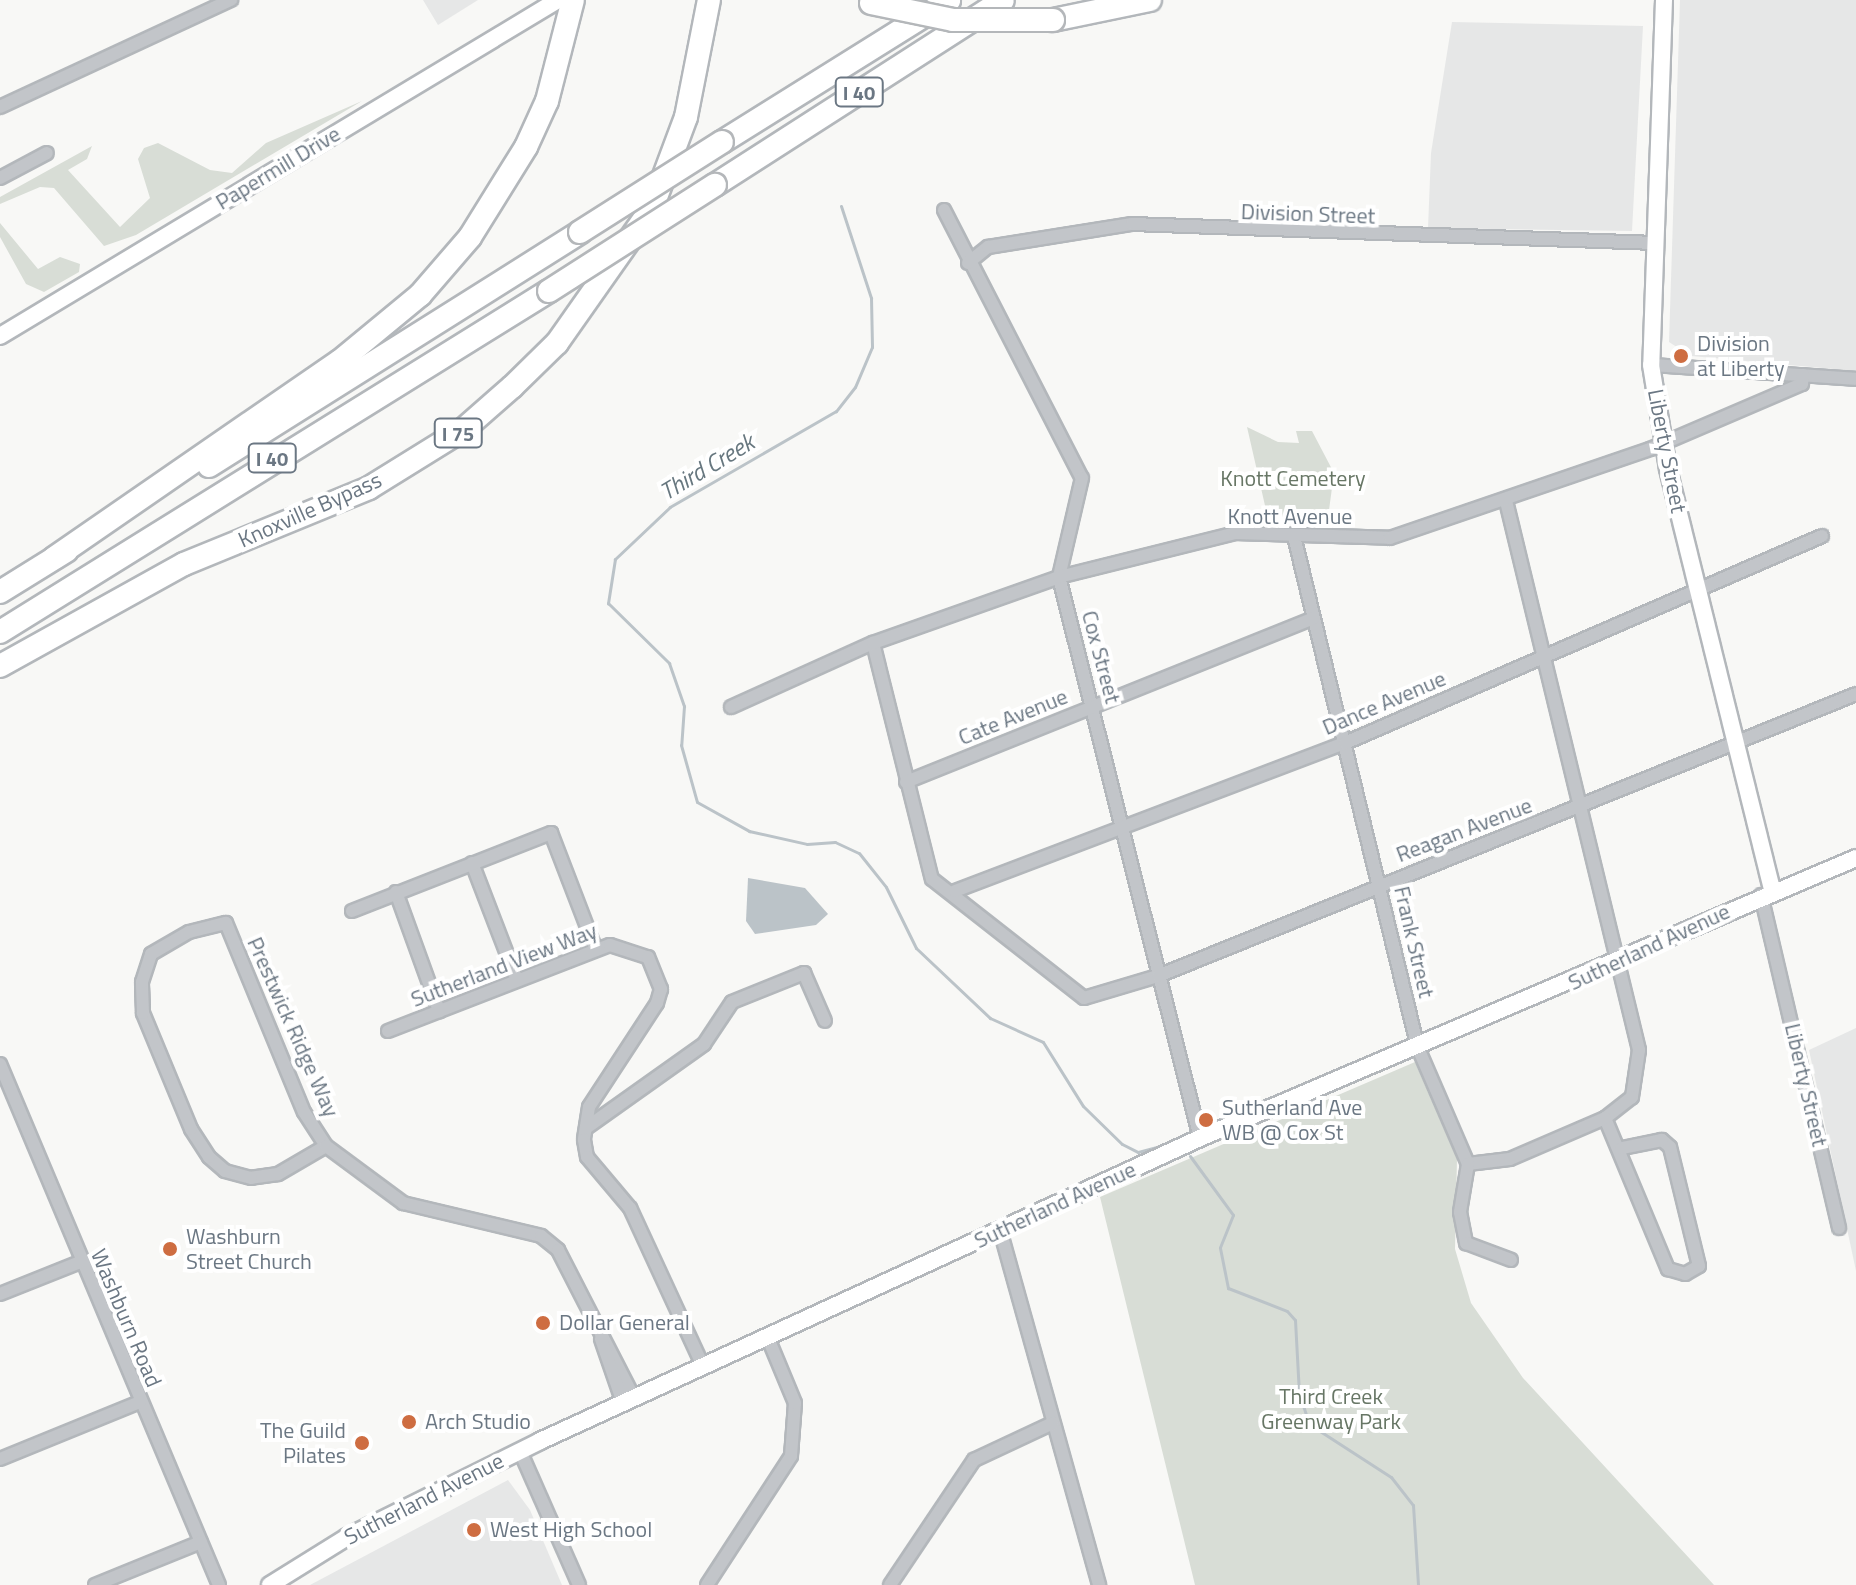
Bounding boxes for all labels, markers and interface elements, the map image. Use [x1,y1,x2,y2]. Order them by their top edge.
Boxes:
road number: I 40 [833,76,885,108]
street label: Papermill Drive [211,120,345,216]
street label: Division Street [1240,198,1376,230]
place label: Division at Liberty [1697,330,1785,382]
marker: Division at Liberty [1672,347,1690,365]
street label: Liberty Street [1642,387,1692,515]
road number: I 75 [432,417,484,449]
water label: Third Creek [655,428,759,506]
road number: I 40 [246,442,298,474]
park label: Knott Cemetery [1220,466,1366,492]
street label: Knoxville Bypass [234,467,386,553]
street label: Knott Avenue [1228,504,1352,530]
street label: Cox Street [1076,608,1126,706]
street label: Dance Avenue [1318,665,1450,741]
street label: Cate Avenue [955,683,1071,751]
street label: Reagan Avenue [1392,792,1536,868]
street label: Frank Street [1388,884,1440,1000]
street label: Sutherland Avenue [1564,898,1734,996]
street label: Sutherland View Way [407,917,601,1013]
street label: Prestwick Ridge Way [241,933,345,1121]
street label: Liberty Street [1779,1021,1833,1149]
place label: Sutherland Ave WB @ Cox St [1222,1094,1362,1146]
marker: Sutherland Ave WB @ Cox St [1197,1111,1215,1129]
street label: Sutherland Avenue [970,1156,1140,1254]
place label: Washburn Street Church [186,1223,312,1274]
marker: Washburn Street Church [161,1240,179,1258]
street label: Washburn Road [85,1245,167,1391]
place label: Dollar General [559,1310,690,1336]
marker: Dollar General [534,1314,552,1332]
park label: Third Creek Greenway Park [1261,1383,1401,1434]
place label: Arch Studio [425,1409,531,1435]
marker: Arch Studio [400,1413,418,1431]
place label: The Guild Pilates [260,1417,346,1468]
marker: The Guild Pilates [353,1434,371,1452]
street label: Sutherland Avenue [340,1447,508,1551]
place label: West High School [490,1517,652,1543]
marker: West High School [465,1521,483,1539]

